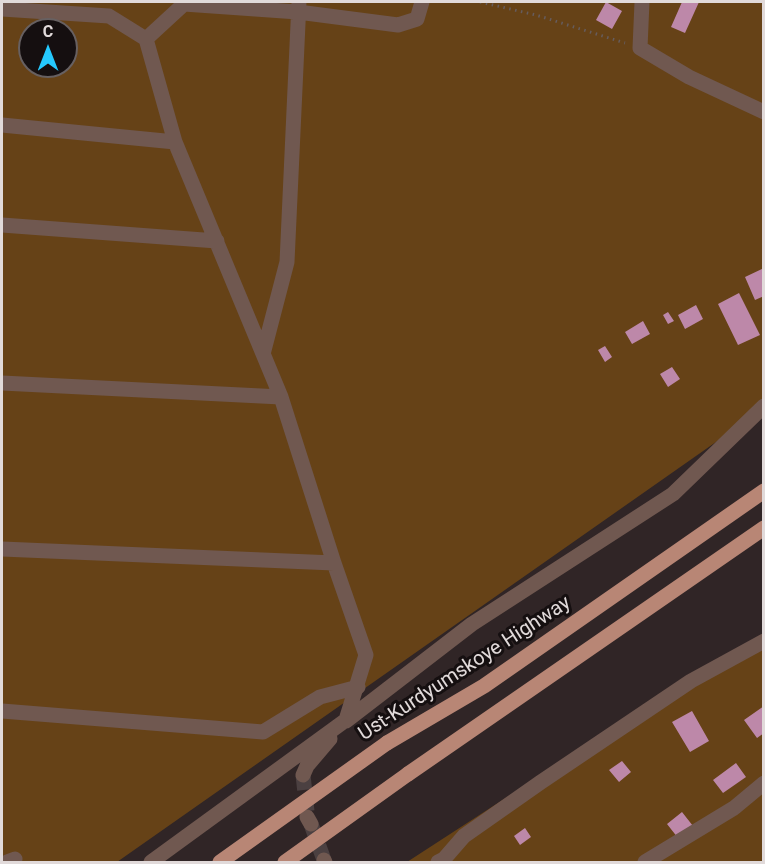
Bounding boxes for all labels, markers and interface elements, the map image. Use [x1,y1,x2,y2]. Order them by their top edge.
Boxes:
north arrow [18,18,78,78]
text: С [43,22,53,41]
street label: Ust-Kurdyumskoye Highway [355,591,575,747]

